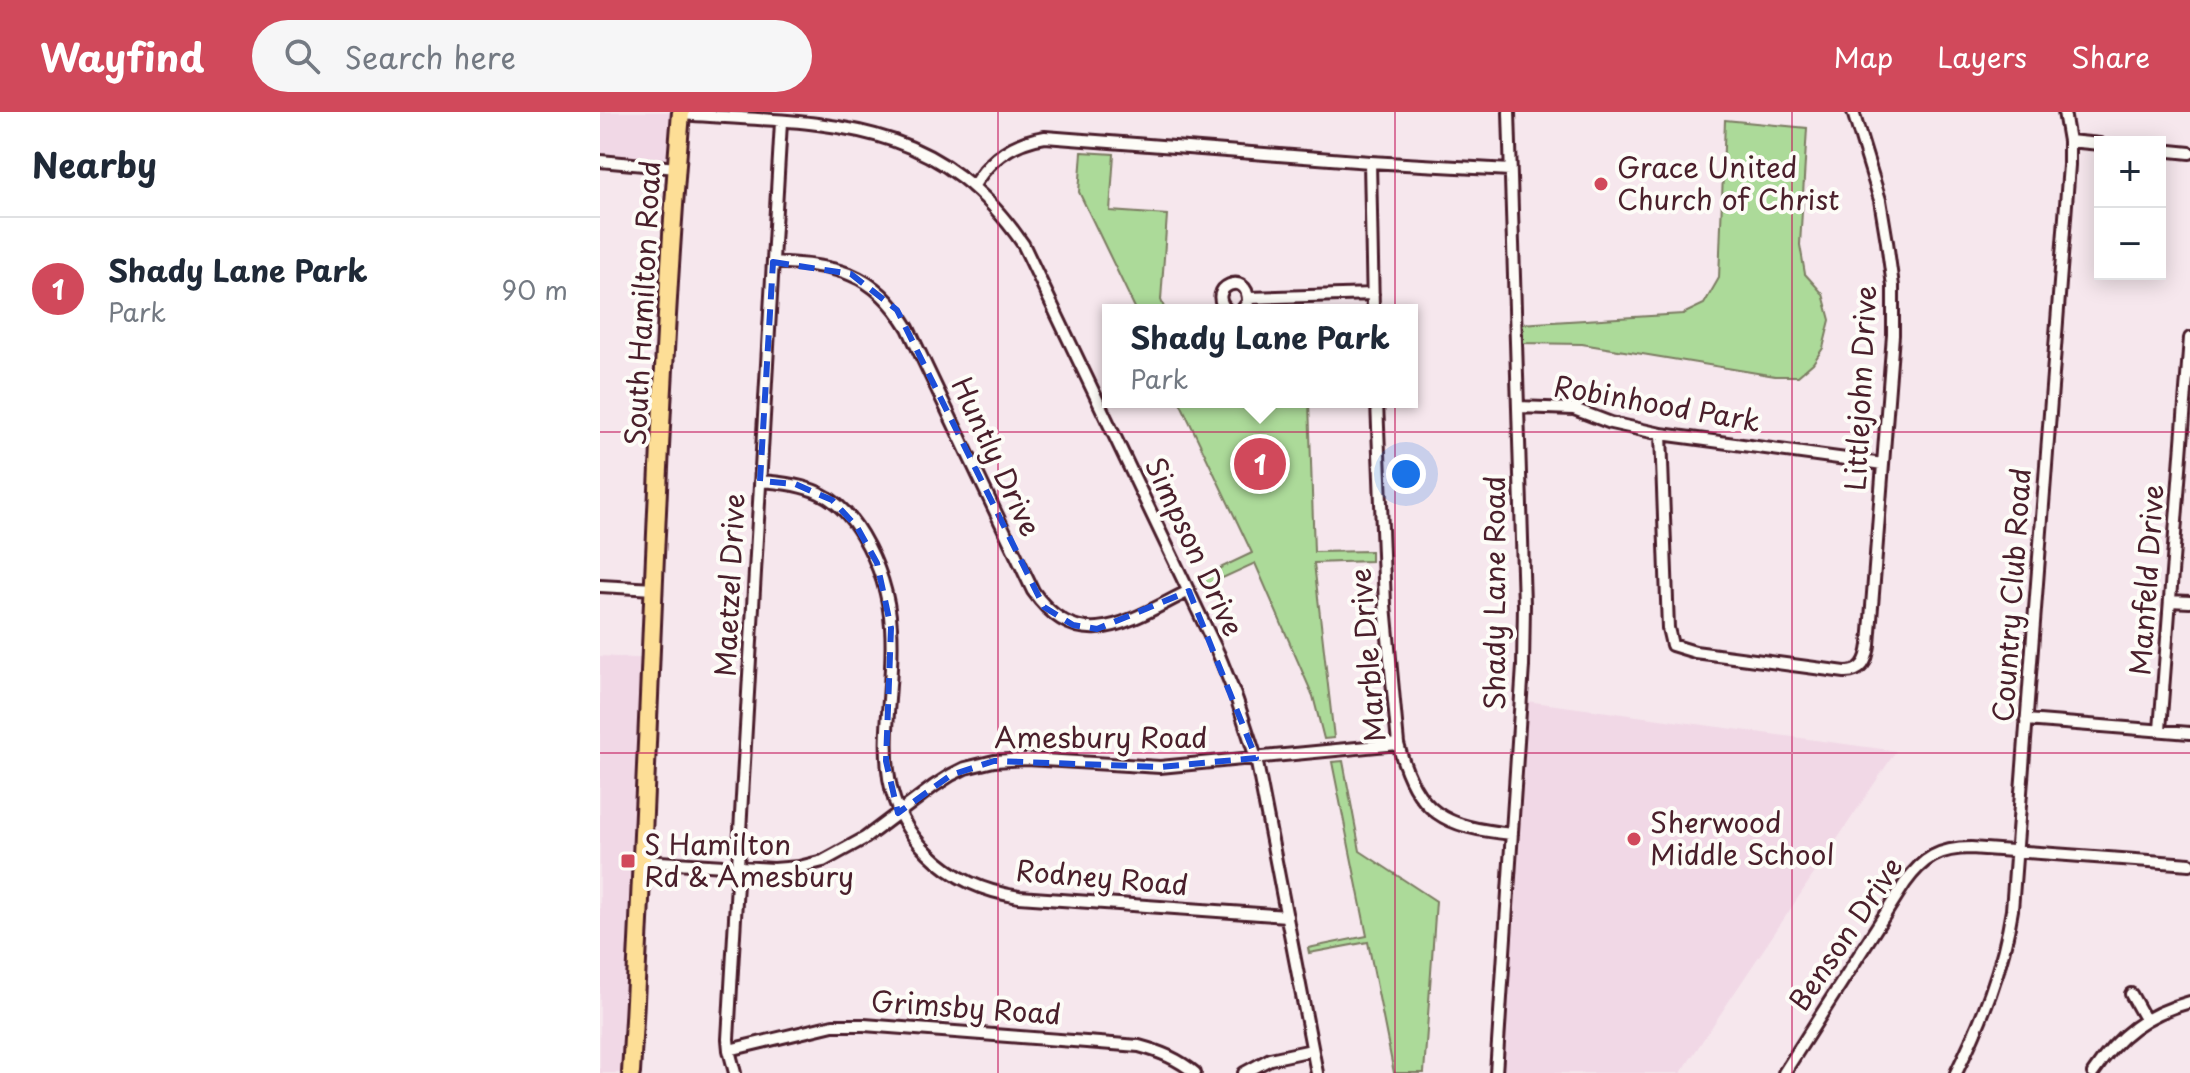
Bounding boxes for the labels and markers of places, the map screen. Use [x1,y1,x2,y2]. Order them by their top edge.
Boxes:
place label: Grace United Church of Christ [1617,145,1839,220]
marker: Grace United Church of Christ [1592,175,1610,193]
pin: 1 [1234,434,1286,494]
place label: Sherwood Middle School [1650,800,1834,875]
place label: S Hamilton Rd & Amesbury [644,822,854,897]
marker: Sherwood Middle School [1625,830,1643,848]
marker: S Hamilton Rd & Amesbury [619,852,637,870]

